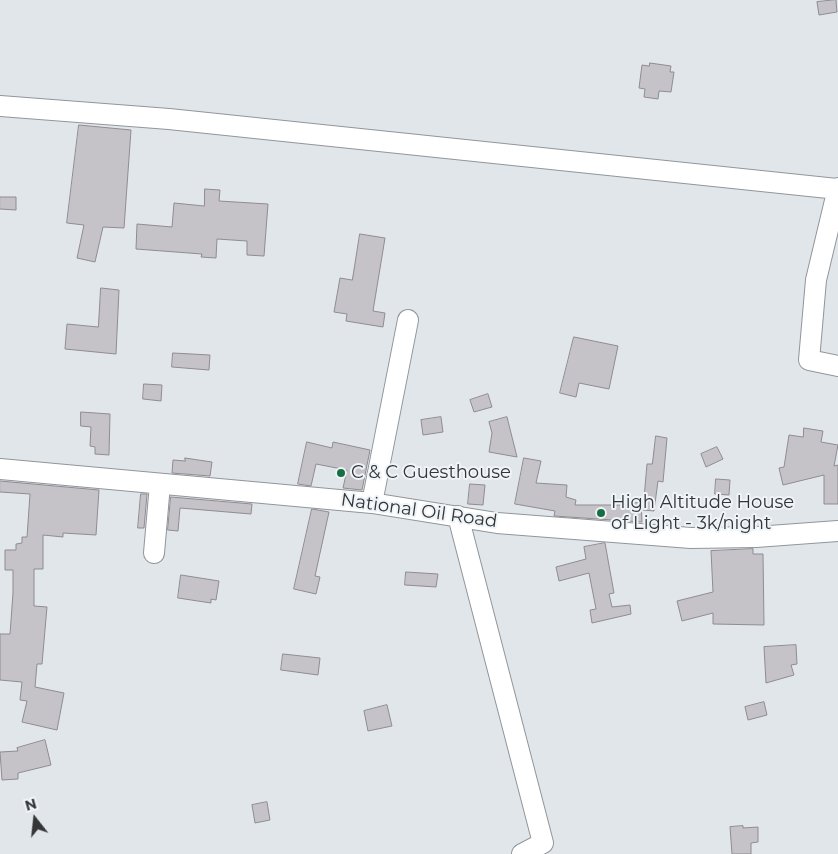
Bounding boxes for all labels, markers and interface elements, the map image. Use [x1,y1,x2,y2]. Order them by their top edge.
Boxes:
place label: C & C Guesthouse [351,462,511,484]
marker: C & C Guesthouse [335,467,347,479]
street label: National Oil Road [339,489,499,533]
place label: High Altitude House of Light - 3k/night [611,492,794,534]
marker: High Altitude House of Light - 3k/night [595,507,607,519]
north arrow [10,794,60,844]
text: N [23,794,39,815]

